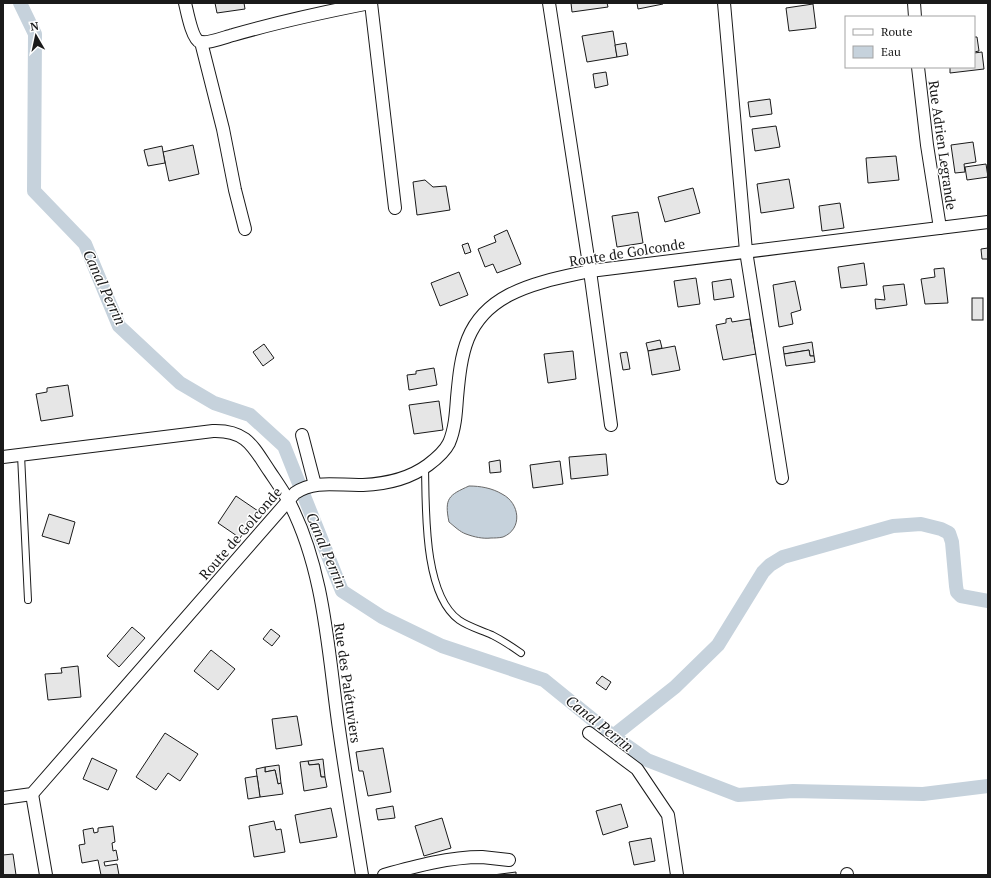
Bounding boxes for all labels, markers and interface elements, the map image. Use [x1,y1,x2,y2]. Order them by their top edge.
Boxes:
north arrow [16,16,56,56]
legend [845,16,975,68]
text: N [29,18,40,34]
text: Route [881,24,912,39]
text: Eau [881,44,901,59]
street label: Rue Adrien Legrande [925,79,961,211]
street label: Route de Golconde [568,233,686,271]
water label: Canal Perrin [79,246,131,328]
street label: Route de Golconde [194,483,286,583]
water label: Canal Perrin [302,509,352,591]
street label: Rue des Palétuviers [330,622,366,744]
water label: Canal Perrin [562,690,638,756]

